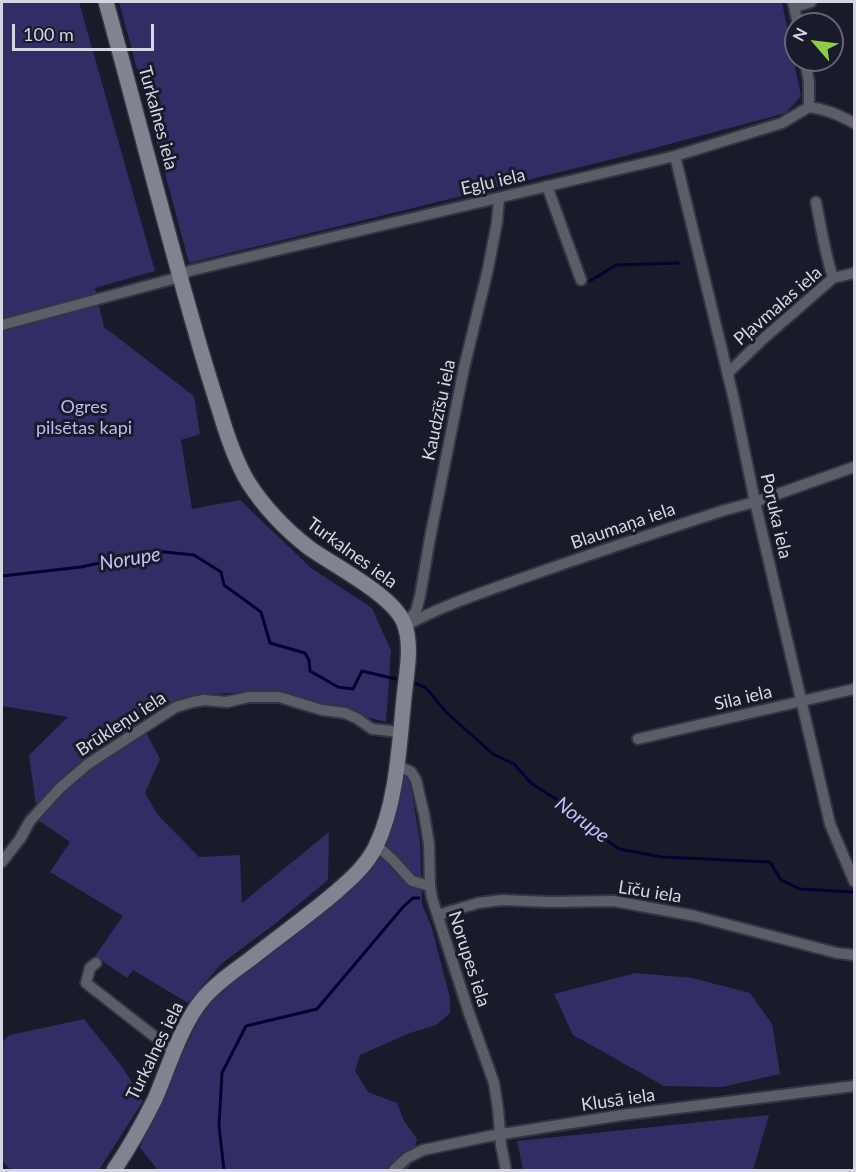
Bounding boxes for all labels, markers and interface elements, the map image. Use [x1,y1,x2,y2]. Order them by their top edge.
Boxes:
scale bar [15,12,158,50]
north arrow [784,12,844,72]
text: 100 m [23,23,74,45]
text: N [788,24,811,44]
street label: Turkalnes iela [134,64,182,172]
street label: Egļu iela [459,164,527,200]
street label: Pļavmalas iela [730,262,826,350]
street label: Kaudzīšu iela [418,357,460,463]
park label: Ogres pilsētas kapi [36,396,132,438]
street label: Poruka iela [756,471,796,561]
street label: Blaumaņa iela [568,498,678,554]
street label: Turkalnes iela [303,513,401,593]
water label: Norupe [98,542,162,576]
street label: Sila iela [712,681,774,715]
street label: Brūkleņu iela [72,687,170,761]
water label: Norupe [550,792,614,848]
street label: Līču iela [617,876,683,908]
street label: Norupes iela [443,908,495,1010]
street label: Turkalnes iela [122,998,188,1104]
street label: Klusā iela [580,1084,656,1116]

